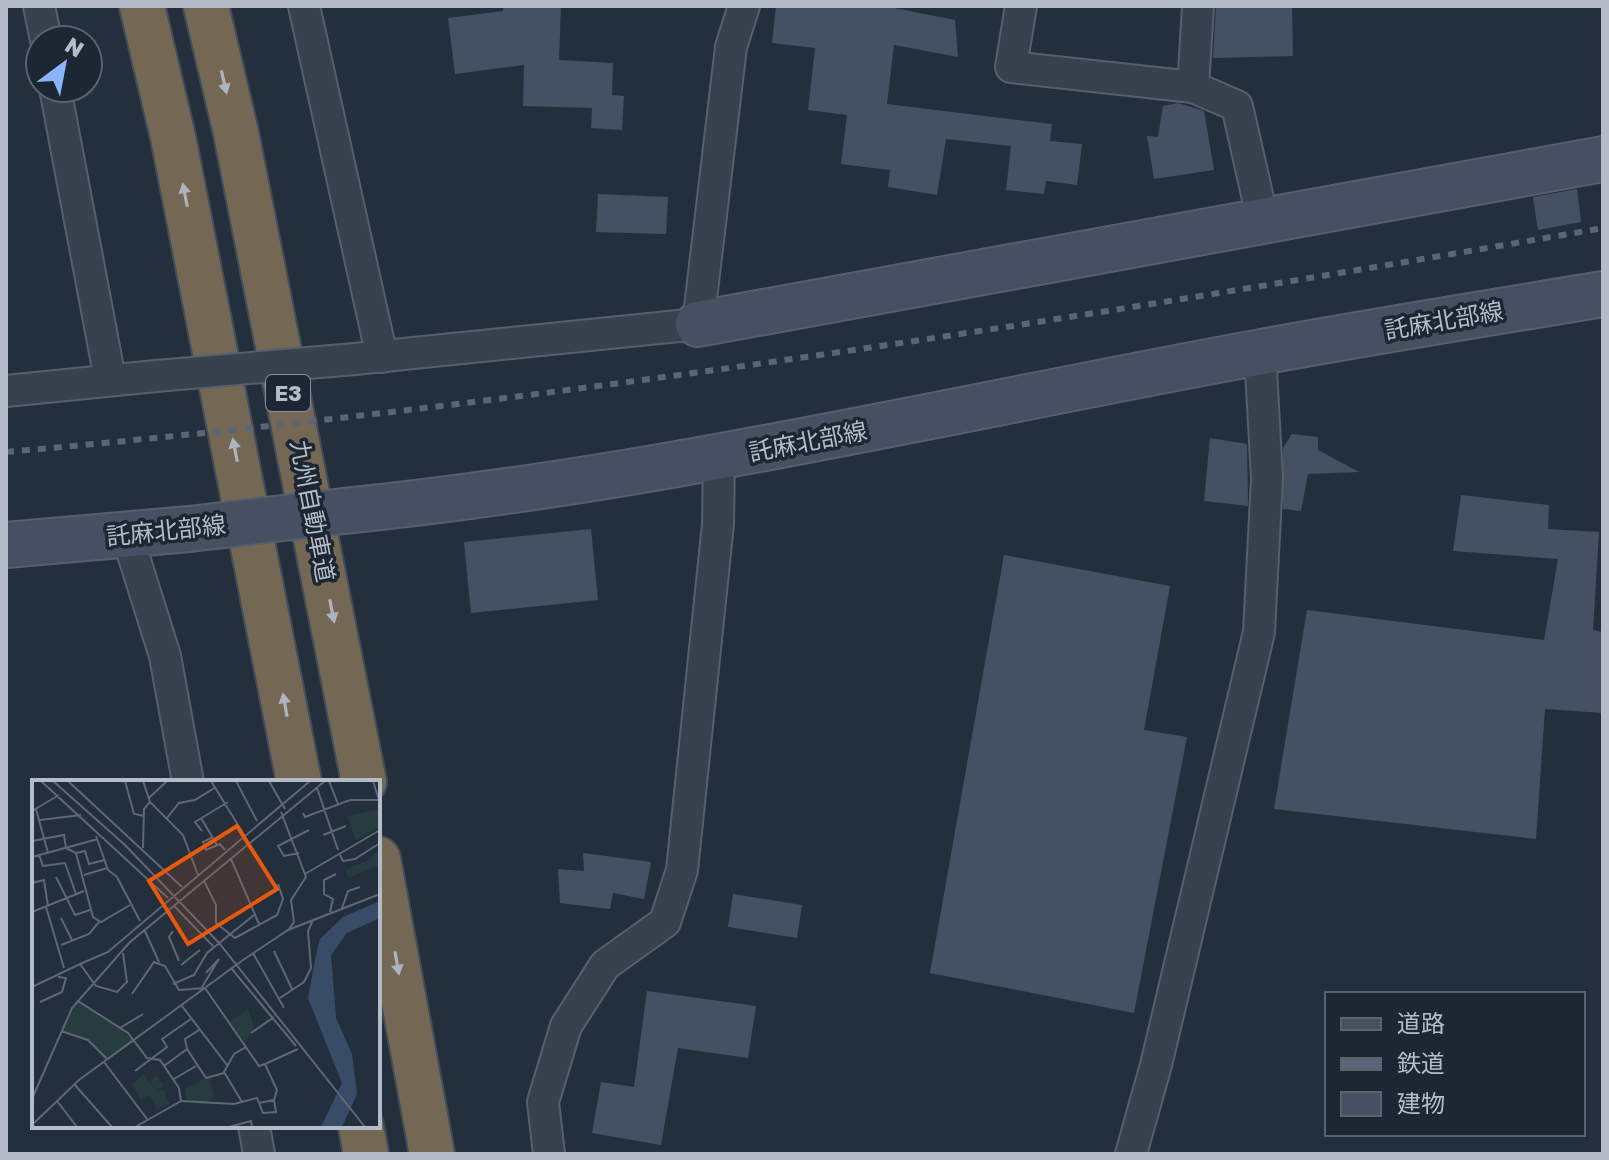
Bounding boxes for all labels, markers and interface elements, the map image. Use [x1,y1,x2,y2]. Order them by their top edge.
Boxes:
north arrow [24,24,104,104]
text: N [61,31,89,62]
one-way arrow [218,70,231,95]
one-way arrow [178,182,191,207]
street label: 託麻北部線 [1382,295,1505,344]
road number: E3 [266,375,310,411]
street label: 託麻北部線 [746,415,869,466]
one-way arrow [228,437,241,462]
street label: 九州自動車道 [286,437,341,584]
street label: 託麻北部線 [105,509,227,550]
one-way arrow [326,599,338,624]
one-way arrow [278,692,290,717]
inset map [32,780,380,1128]
one-way arrow [392,951,404,976]
legend [1325,992,1585,1136]
text: 道路 [1397,1008,1445,1037]
text: 鉄道 [1397,1048,1445,1077]
text: 建物 [1397,1088,1445,1117]

